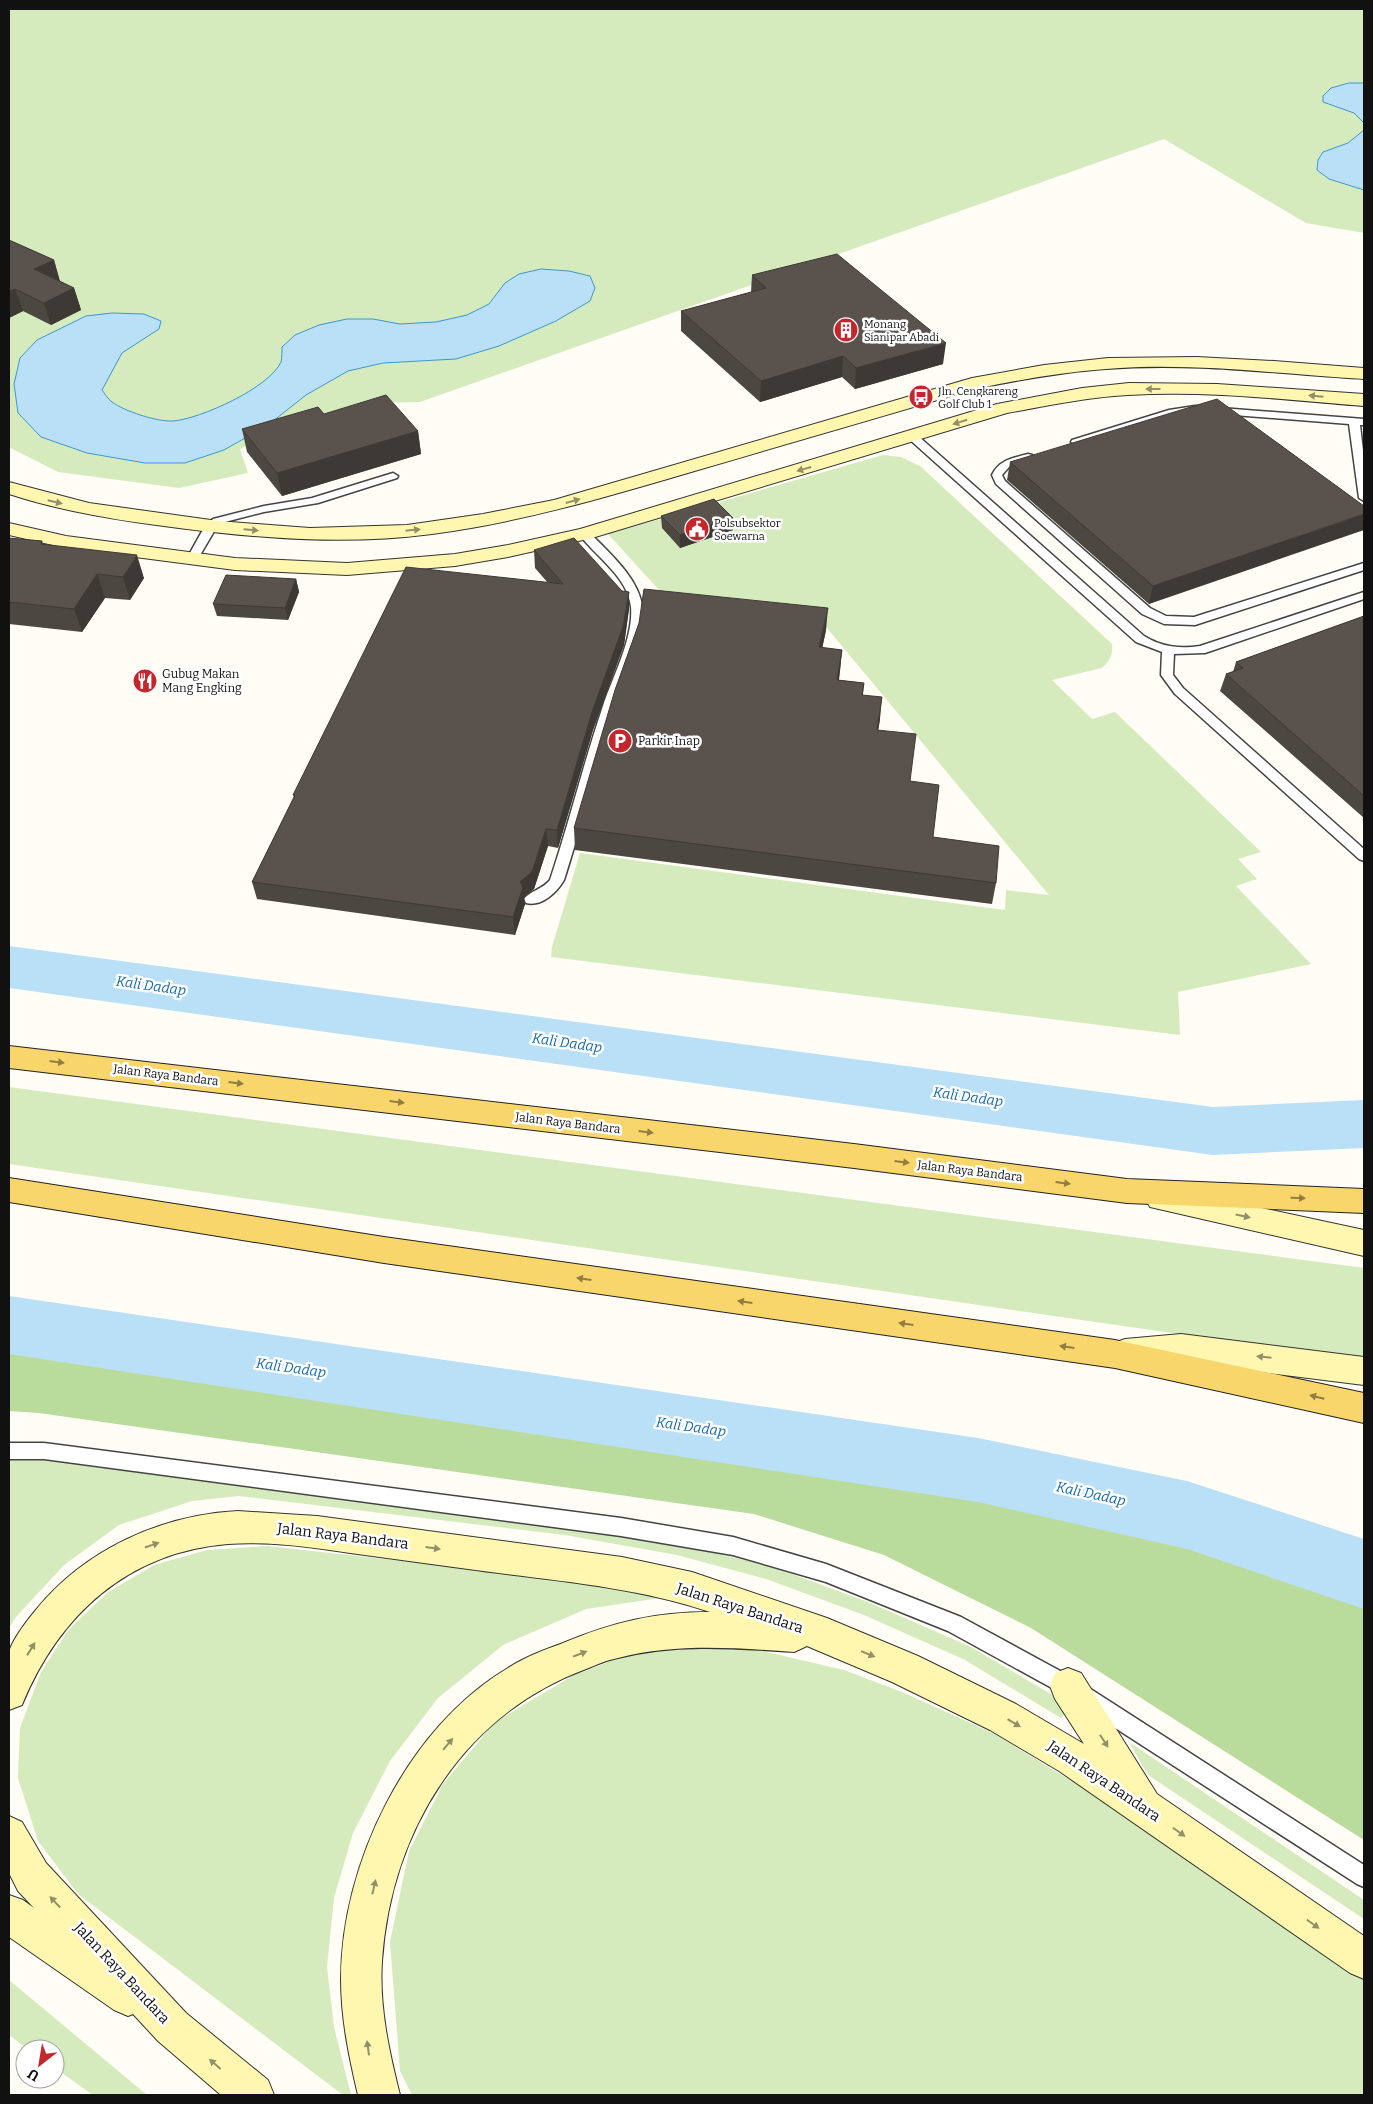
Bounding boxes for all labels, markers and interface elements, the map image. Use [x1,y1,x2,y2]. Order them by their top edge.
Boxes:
building icon: Monang Sianipar Abadi [833,317,859,343]
place label: Monang Sianipar Abadi [864,318,940,344]
bus stop icon: Jln. Cengkareng Golf Club 1 [908,384,934,410]
place label: Jln. Cengkareng Golf Club 1 [937,385,1018,411]
one-way arrow [1145,385,1161,393]
one-way arrow [1307,392,1323,400]
one-way arrow [952,419,967,427]
one-way arrow [796,465,811,473]
one-way arrow [565,496,580,504]
one-way arrow [48,498,63,506]
public building icon: Polsubsektor Soewarna [684,516,710,542]
place label: Polsubsektor Soewarna [714,517,781,543]
one-way arrow [243,526,259,534]
one-way arrow [405,526,421,534]
place label: Gubug Makan Mang Engking [162,667,242,695]
restaurant icon: Gubug Makan Mang Engking [132,668,158,694]
parking icon: Parkir Inap [607,728,633,754]
place label: Parkir Inap [638,734,700,748]
water label: Kali Dadap [115,973,187,999]
water label: Kali Dadap [531,1030,603,1056]
one-way arrow [49,1058,65,1066]
street label: Jalan Raya Bandara [112,1061,220,1088]
one-way arrow [228,1079,244,1087]
water label: Kali Dadap [932,1084,1004,1110]
one-way arrow [390,1098,406,1106]
street label: Jalan Raya Bandara [514,1109,622,1136]
one-way arrow [638,1128,654,1136]
street label: Jalan Raya Bandara [916,1157,1024,1184]
one-way arrow [894,1158,910,1166]
one-way arrow [1056,1179,1072,1187]
one-way arrow [1290,1194,1306,1202]
one-way arrow [1236,1212,1251,1220]
one-way arrow [576,1275,592,1283]
one-way arrow [736,1297,752,1305]
one-way arrow [897,1320,913,1328]
one-way arrow [1058,1343,1074,1351]
one-way arrow [1256,1353,1272,1361]
water label: Kali Dadap [255,1355,327,1381]
one-way arrow [1309,1393,1324,1401]
water label: Kali Dadap [655,1414,727,1440]
water label: Kali Dadap [1055,1478,1127,1510]
street label: Jalan Raya Bandara [275,1519,410,1553]
one-way arrow [144,1541,159,1548]
one-way arrow [425,1544,441,1552]
street label: Jalan Raya Bandara [673,1579,806,1637]
one-way arrow [26,1642,35,1655]
one-way arrow [573,1649,587,1657]
one-way arrow [861,1650,875,1658]
one-way arrow [1008,1719,1021,1728]
one-way arrow [1099,1735,1108,1748]
street label: Jalan Raya Bandara [1043,1736,1164,1825]
one-way arrow [442,1738,453,1751]
one-way arrow [1172,1827,1186,1837]
one-way arrow [370,1879,378,1894]
one-way arrow [49,1896,61,1908]
street label: Jalan Raya Bandara [70,1918,174,2027]
one-way arrow [1306,1919,1320,1929]
north arrow [15,2039,65,2089]
one-way arrow [364,2040,372,2056]
one-way arrow [209,2058,222,2069]
text: U [24,2064,42,2085]

